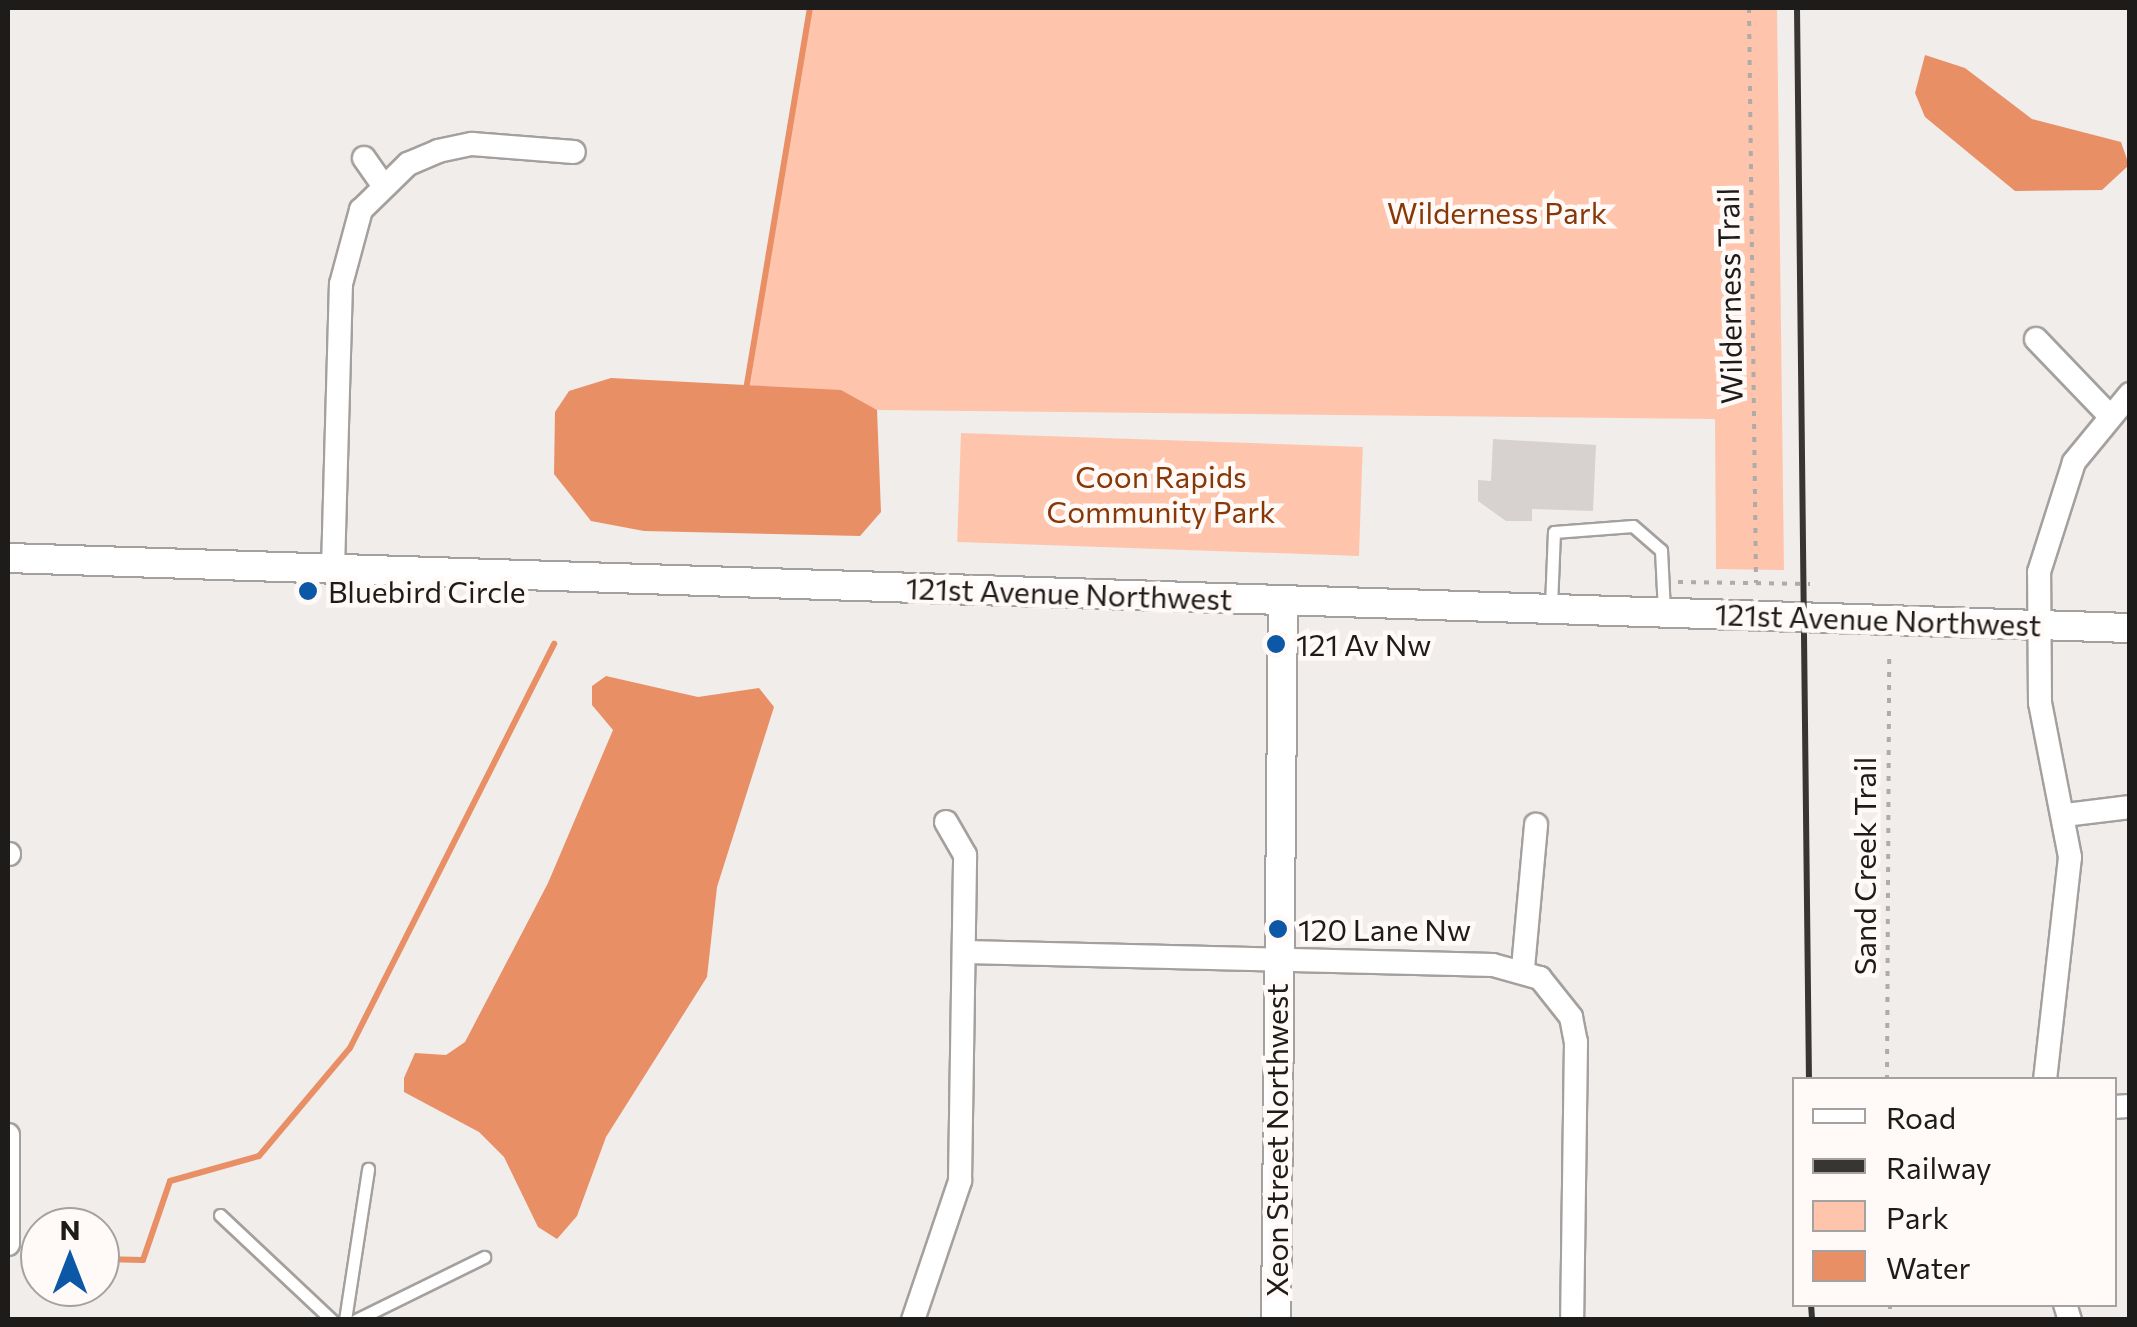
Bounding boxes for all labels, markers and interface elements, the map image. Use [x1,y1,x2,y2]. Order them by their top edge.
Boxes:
street label: Wilderness Trail [1709,187,1749,405]
park label: Wilderness Park [1387,194,1607,230]
park label: Coon Rapids Community Park [1047,458,1275,528]
street label: 121st Avenue Northwest [905,569,1233,617]
place label: Bluebird Circle [328,573,526,609]
marker: Bluebird Circle [297,580,319,602]
street label: 121st Avenue Northwest [1714,595,2042,643]
place label: 121 Av Nw [1296,626,1431,662]
marker: 121 Av Nw [1265,633,1287,655]
street label: Sand Creek Trail [1846,757,1882,975]
place label: 120 Lane Nw [1298,911,1471,947]
marker: 120 Lane Nw [1267,918,1289,940]
street label: Xeon Street Northwest [1258,983,1294,1297]
legend [1792,1077,2117,1307]
text: Road [1886,1098,1956,1135]
text: Railway [1886,1148,1992,1185]
text: Park [1886,1198,1949,1235]
north arrow [20,1207,120,1307]
text: N [60,1212,81,1246]
text: Water [1886,1248,1971,1285]

